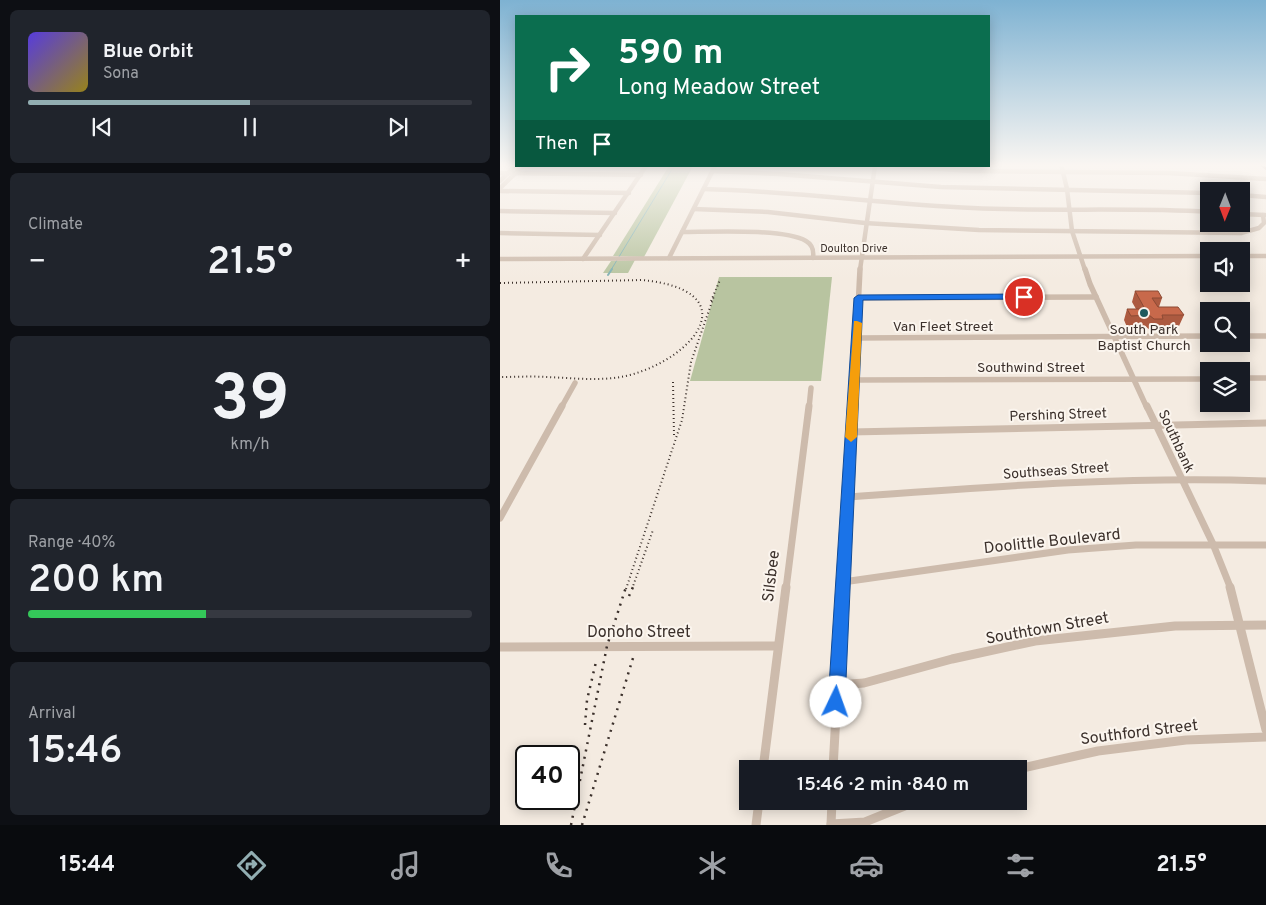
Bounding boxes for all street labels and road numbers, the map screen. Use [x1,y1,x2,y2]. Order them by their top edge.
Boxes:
street label: Doulton Drive [820,242,888,256]
street label: Van Fleet Street [893,319,993,336]
street label: Southwind Street [977,360,1085,377]
street label: Pershing Street [1009,405,1107,426]
street label: Southbank [1154,407,1198,476]
street label: Southseas Street [1002,459,1110,484]
street label: Doolittle Boulevard [983,525,1122,559]
street label: Silsbee [759,549,785,603]
street label: Southtown Street [984,608,1110,650]
street label: Donoho Street [587,623,691,643]
street label: Southford Street [1079,716,1199,750]

